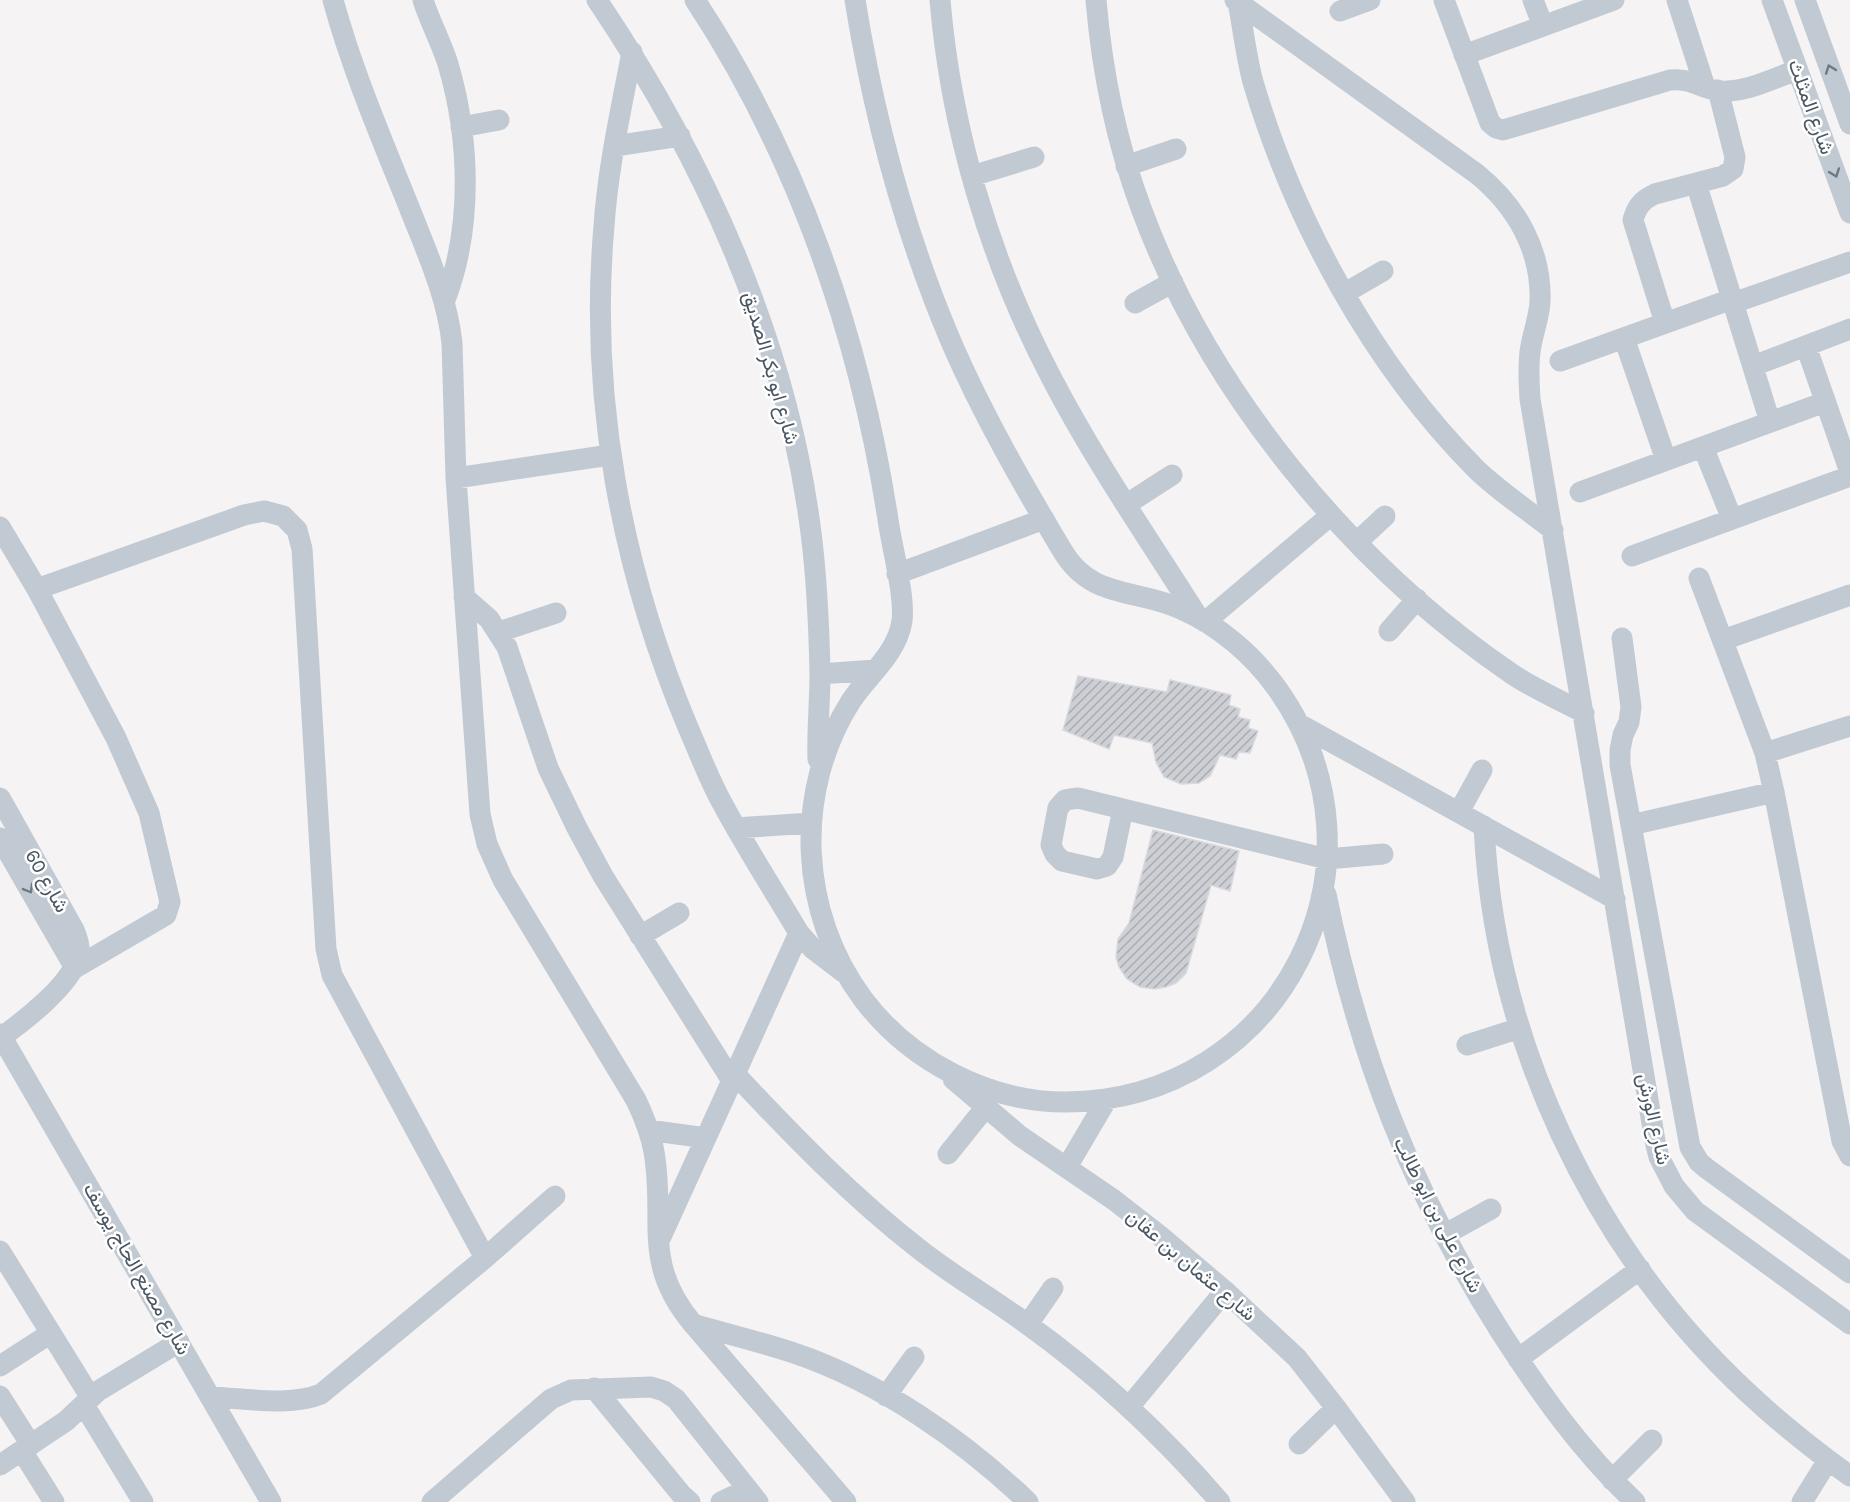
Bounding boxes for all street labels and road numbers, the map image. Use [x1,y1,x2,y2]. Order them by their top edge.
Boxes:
street label: شارع المثلث [1781,56,1839,158]
street label: شارع ابو بكر الصديق [736,289,804,447]
street label: شارع 60 [19,846,74,917]
street label: شارع الورش [1630,1071,1676,1167]
street label: شارع على بن ابو طالب [1387,1133,1487,1297]
street label: شارع مصنع الحاج يوسف [77,1179,196,1360]
street label: شارع عثمان بن عفان [1120,1204,1260,1327]

